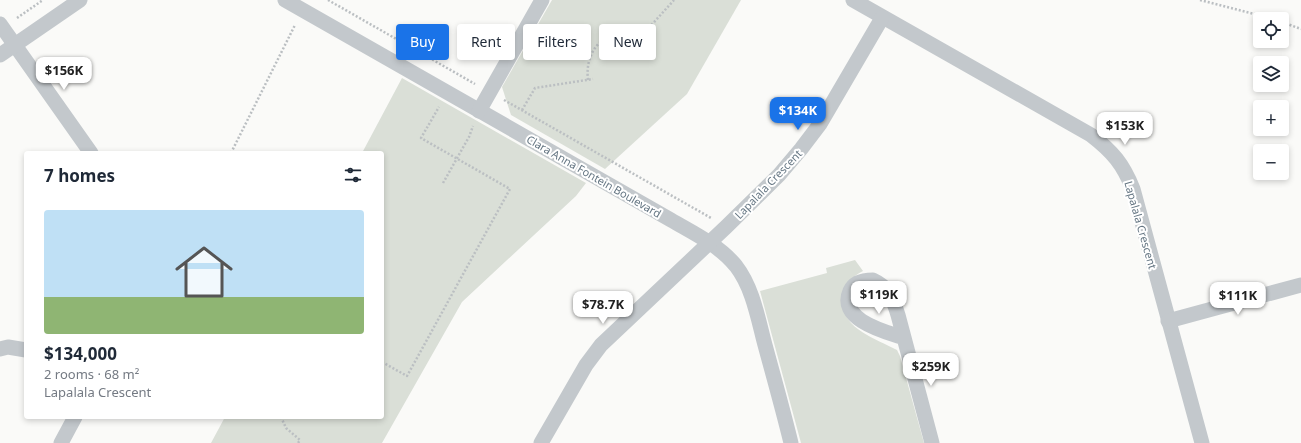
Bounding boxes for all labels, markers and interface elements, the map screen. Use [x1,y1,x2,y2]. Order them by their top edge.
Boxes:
map controls [1253,12,1289,180]
button: locate [1253,12,1289,48]
chip: Buy [396,24,449,60]
chip: Rent [457,24,515,60]
chip: Filters [523,24,591,60]
chip: New [599,24,656,60]
button: layers [1253,56,1289,92]
pin: $156K [36,57,92,91]
text: $156K [45,61,83,79]
pin: $134K [770,97,826,131]
button: + [1253,100,1289,136]
text: $134K [779,101,817,119]
pin: $153K [1097,112,1153,146]
text: $153K [1106,116,1144,134]
street label: Clara Anna Fontein Boulevard [524,131,664,221]
button: − [1253,144,1289,180]
street label: Lapalala Crescent [731,146,805,222]
text: 7 homes [44,164,115,187]
icon: filters [342,164,364,186]
street label: Lapalala Crescent [1121,179,1161,271]
icon: home [168,236,240,308]
pin: $119K [851,281,907,315]
pin: $111K [1210,282,1266,316]
text: $119K [860,285,898,303]
text: $111K [1219,286,1257,304]
pin: $78.7K [570,291,636,325]
text: $78.7K [582,295,624,313]
text: $134,000 [44,342,117,365]
pin: $259K [903,353,959,387]
text: $259K [912,357,950,375]
text: 2 rooms · 68 m² [44,365,139,383]
text: Lapalala Crescent [44,383,151,401]

